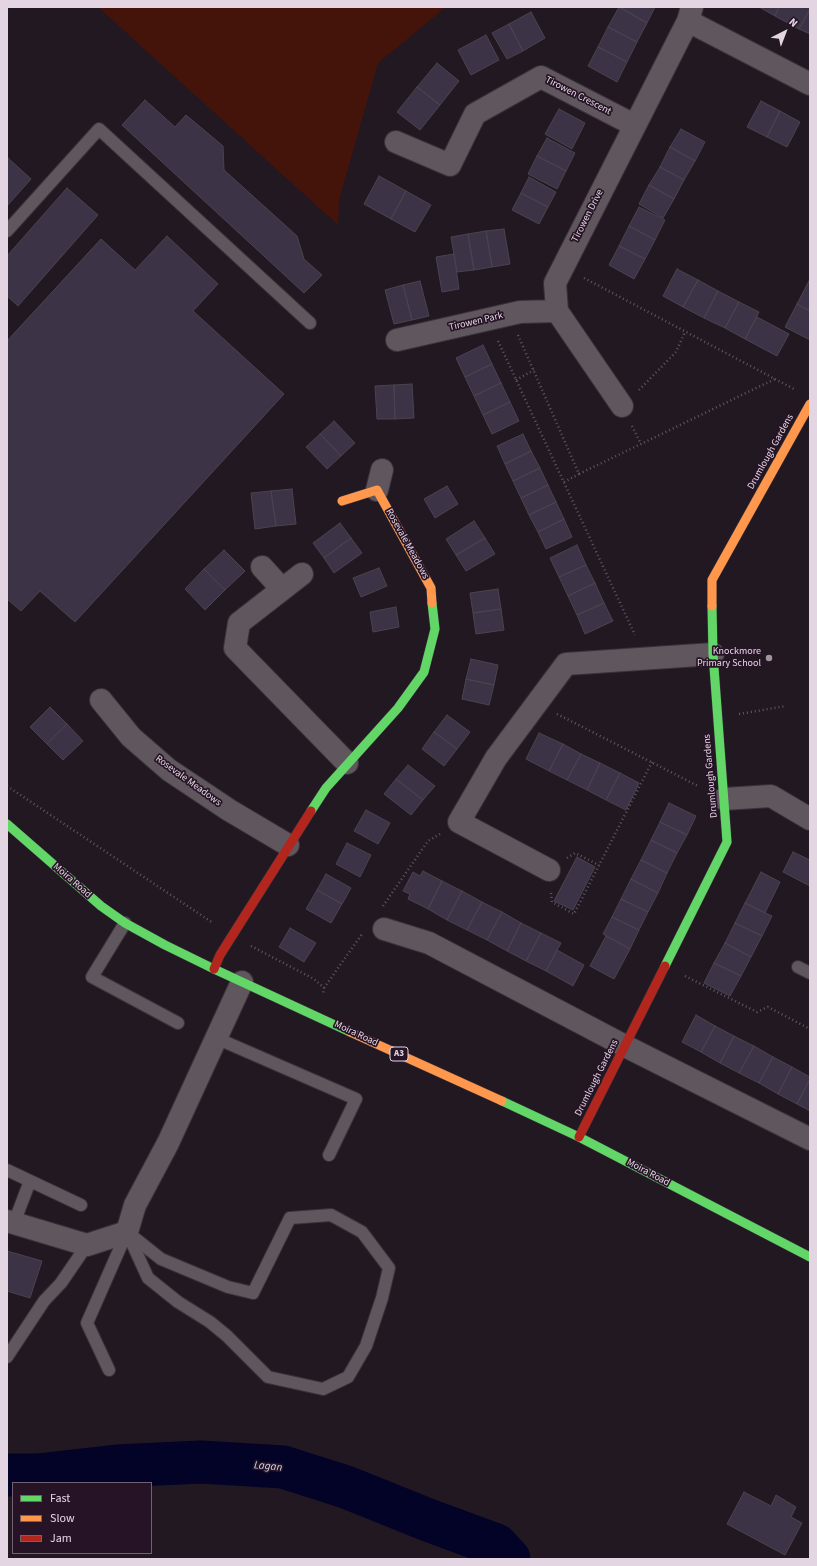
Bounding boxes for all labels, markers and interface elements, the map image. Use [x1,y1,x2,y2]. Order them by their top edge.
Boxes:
north arrow [765,12,805,52]
text: N [786,15,801,31]
street label: Tirowen Crescent [543,74,613,118]
street label: Tirowen Drive [570,188,606,244]
street label: Tirowen Park [448,310,504,334]
street label: Drumlough Gardens [745,412,797,492]
street label: Rosevale Meadows [383,507,431,581]
place label: Knockmore Primary School [697,646,761,670]
marker: Knockmore Primary School [764,653,774,663]
street label: Drumlough Gardens [701,734,721,818]
street label: Rosevale Meadows [153,753,223,809]
street label: Moira Road [50,861,94,901]
street label: Moira Road [332,1019,380,1049]
street label: Drumlough Gardens [573,1038,621,1118]
road number: A3 [390,1047,408,1061]
street label: Moira Road [624,1157,672,1189]
water label: Lagan [253,1459,283,1475]
legend [12,1482,152,1554]
text: Fast [50,1490,70,1507]
text: Slow [50,1510,75,1527]
text: Jam [50,1530,72,1547]

